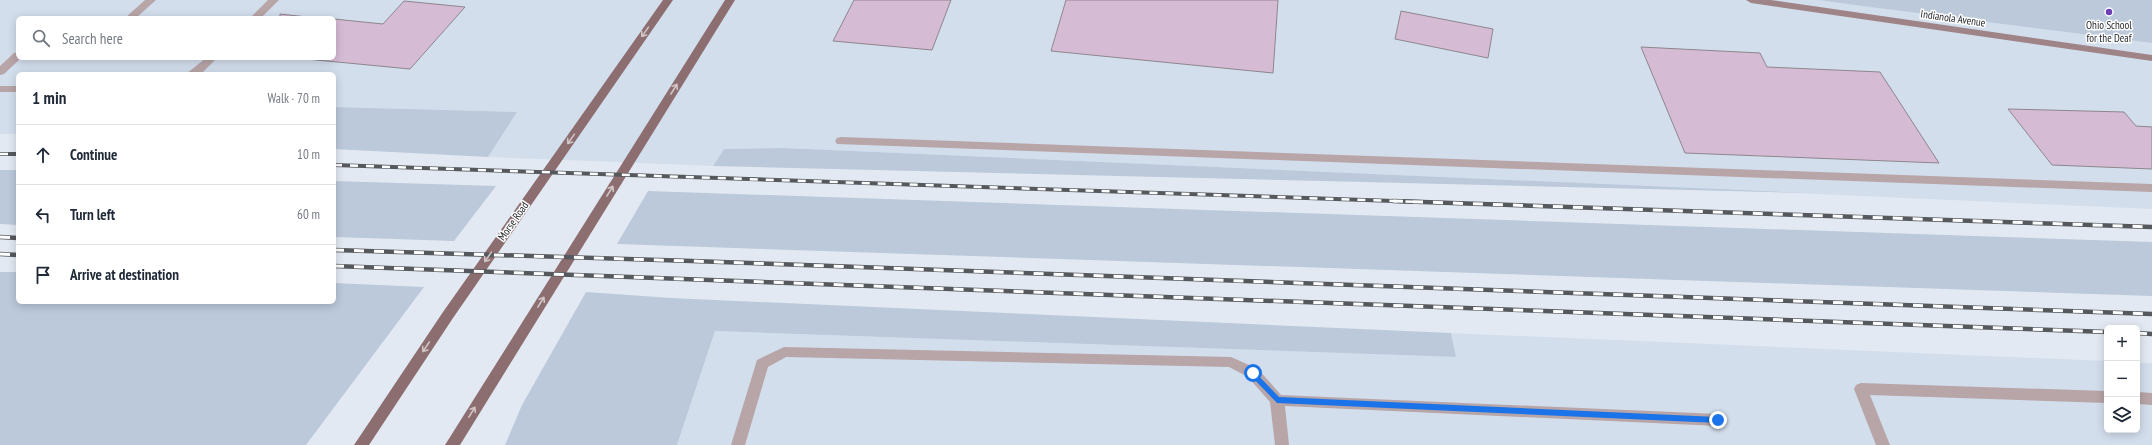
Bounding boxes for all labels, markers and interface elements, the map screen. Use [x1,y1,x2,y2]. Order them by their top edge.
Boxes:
street label: Indianola Avenue [1920,7,1987,30]
marker: Ohio School for the Deaf [2104,7,2114,17]
search box [16,16,336,60]
place label: Ohio School for the Deaf [2086,18,2133,45]
one-way arrow [641,26,649,37]
icon: search [30,27,52,49]
text: Search here [62,29,123,48]
one-way arrow [669,84,678,95]
text: 1 min [32,87,66,109]
text: Walk · 70 m [268,90,320,107]
one-way arrow [567,133,575,144]
icon: ahead [32,144,54,166]
text: Continue [70,145,117,164]
text: 10 m [297,146,320,163]
one-way arrow [606,186,614,197]
street label: Morse Road [495,199,532,243]
icon: left [32,204,54,226]
text: Turn left [70,205,115,224]
text: 60 m [297,206,320,223]
one-way arrow [484,251,492,262]
icon: arrive [32,264,54,286]
text: Arrive at destination [70,265,179,284]
one-way arrow [538,296,546,308]
map controls [2104,325,2140,433]
button: + [2104,325,2140,361]
one-way arrow [422,342,430,353]
button: − [2104,361,2140,397]
route start [1244,364,1262,382]
button: layers [2104,397,2140,433]
one-way arrow [469,406,477,418]
route end [1709,411,1727,429]

